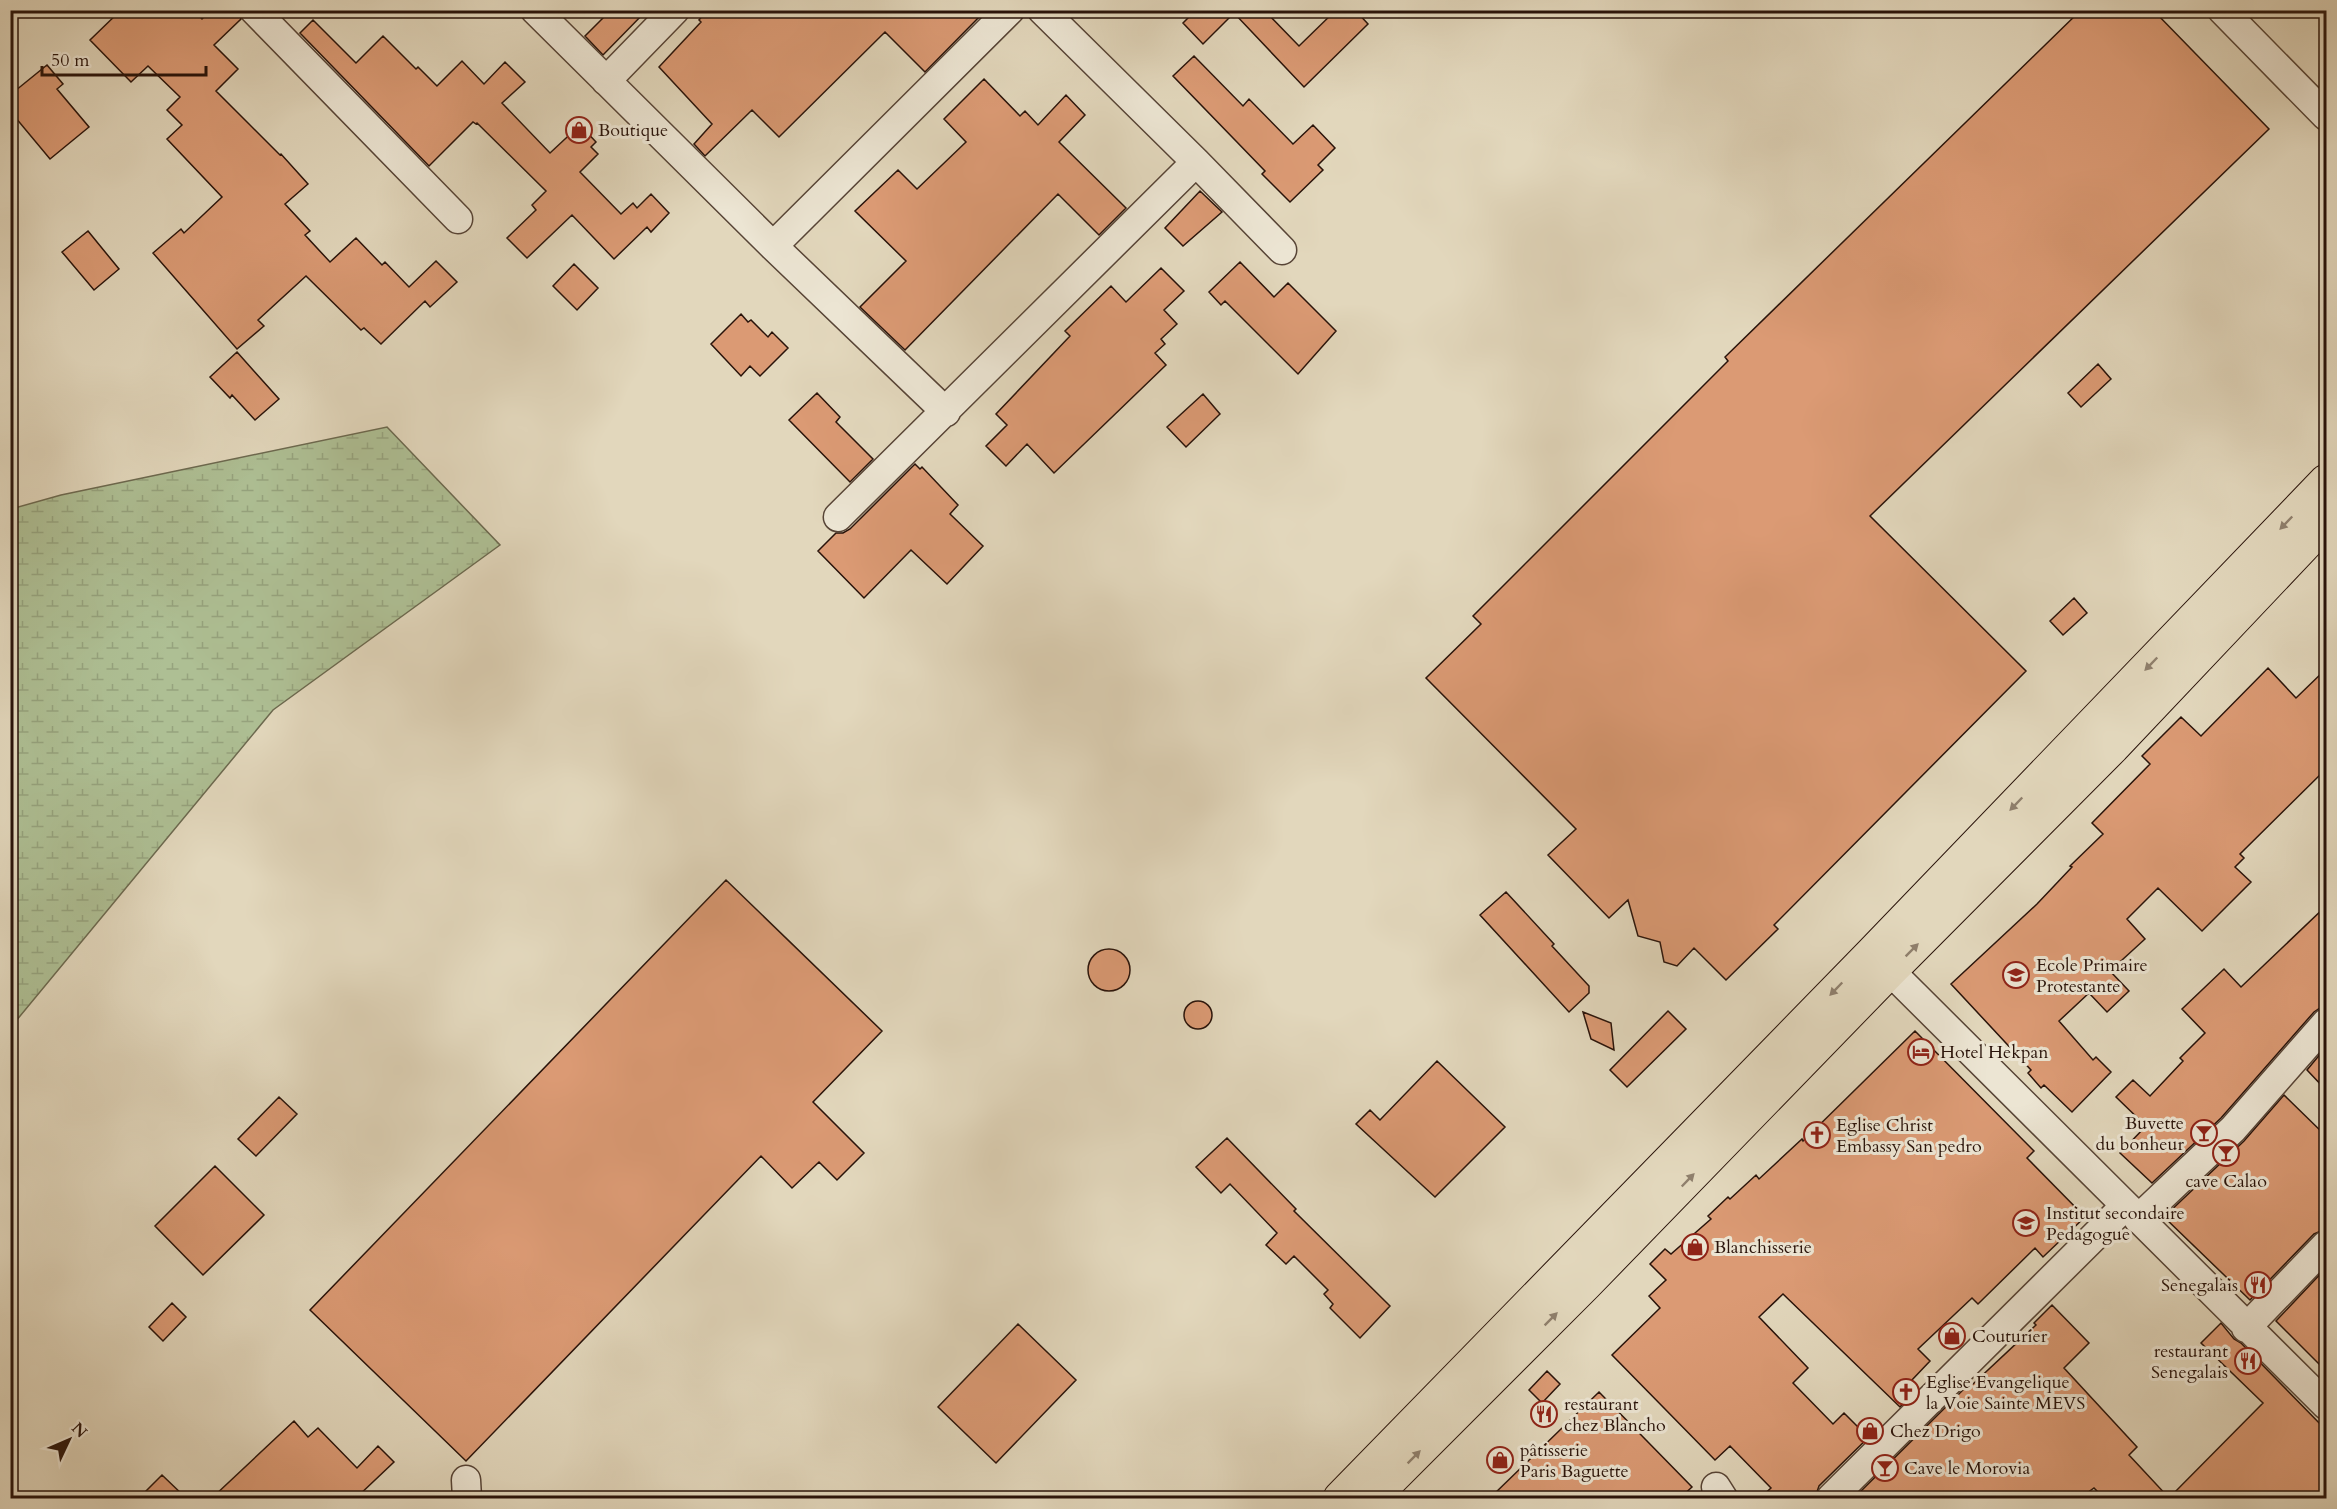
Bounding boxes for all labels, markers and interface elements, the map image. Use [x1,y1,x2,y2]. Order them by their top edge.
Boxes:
scale bar [42,39,206,77]
text: 50 m [51,48,90,73]
shop icon: Boutique [564,115,594,145]
place label: Boutique [598,118,668,143]
one-way arrow [2280,515,2293,530]
one-way arrow [2144,656,2158,671]
one-way arrow [2009,797,2023,812]
one-way arrow [1904,943,1918,957]
place label: Ecole Primaire Protestante [2036,953,2148,999]
school or university icon: Ecole Primaire Protestante [2001,960,2031,990]
one-way arrow [1830,982,1844,996]
hotel icon: Hotel Hekpan [1906,1037,1936,1067]
place label: Hotel Hekpan [1940,1040,2049,1065]
place label: Buvette du bonheur [2096,1111,2184,1157]
place label: Eglise Christ Embassy San pedro [1836,1113,1982,1159]
bar icon: Buvette du bonheur [2189,1118,2219,1148]
church icon: Eglise Christ Embassy San pedro [1802,1120,1832,1150]
bar icon: cave Calao [2211,1138,2241,1168]
place label: cave Calao [2185,1169,2267,1194]
one-way arrow [1680,1173,1694,1187]
place label: Institut secondaire Pedagogue [2046,1201,2185,1247]
school or university icon: Institut secondaire Pedagogue [2011,1208,2041,1238]
shop icon: Blanchisserie [1680,1232,1710,1262]
place label: Blanchisserie [1714,1235,1812,1260]
restaurant icon: Senegalais [2243,1270,2273,1300]
place label: Senegalais [2161,1273,2238,1298]
one-way arrow [1544,1312,1558,1326]
shop icon: Couturier [1937,1321,1967,1351]
place label: Couturier [1972,1324,2048,1349]
place label: restaurant Senegalais [2151,1339,2228,1385]
restaurant icon: restaurant Senegalais [2233,1346,2263,1376]
place label: Eglise Evangelique la Voie Sainte MEVS [1926,1370,2085,1416]
church icon: Eglise Evangelique la Voie Sainte MEVS [1891,1377,1921,1407]
place label: restaurant chez Blancho [1564,1392,1666,1438]
restaurant icon: restaurant chez Blancho [1529,1399,1559,1429]
north arrow [39,1410,99,1470]
shop icon: Chez Drigo [1855,1416,1885,1446]
text: N [66,1418,92,1443]
place label: Chez Drigo [1890,1419,1981,1444]
place label: pâtisserie Paris Baguette [1520,1438,1629,1484]
shop icon: pâtisserie Paris Baguette [1485,1445,1515,1475]
one-way arrow [1406,1450,1421,1464]
bar icon: Cave le Morovia [1870,1453,1900,1483]
place label: Cave le Morovia [1904,1456,2030,1481]

